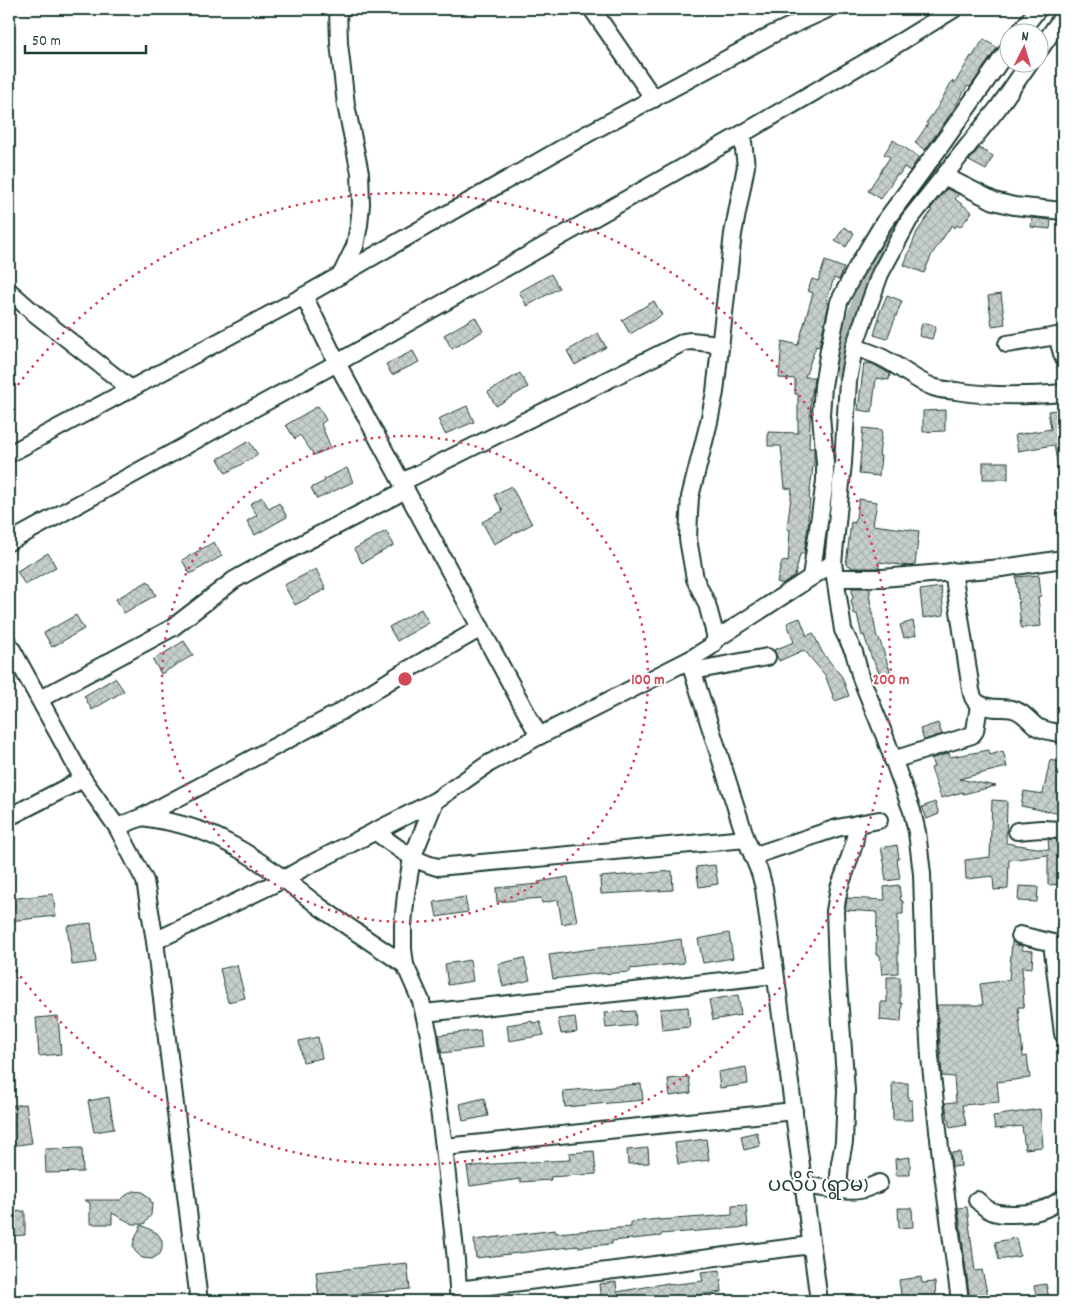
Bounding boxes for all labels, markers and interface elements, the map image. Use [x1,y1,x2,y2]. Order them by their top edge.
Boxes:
scale bar [25,22,146,54]
north arrow [1000,22,1050,72]
text: N [1021,27,1029,47]
text: 50 m [32,31,61,53]
centre of rings [396,670,414,688]
text: 100 m [631,670,665,692]
text: 200 m [873,670,909,692]
district label: ပလိပ် (ရွာမ) [768,1170,868,1201]

